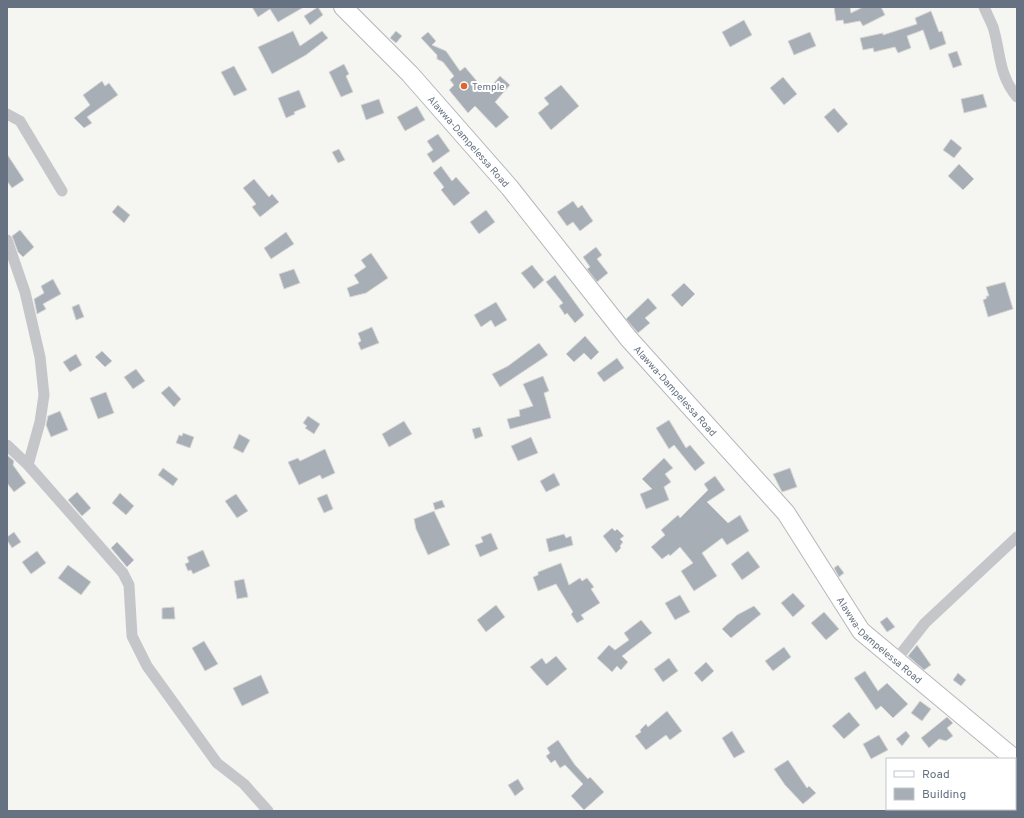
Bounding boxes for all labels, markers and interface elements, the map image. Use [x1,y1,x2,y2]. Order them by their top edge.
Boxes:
marker: Temple [459,81,469,91]
place label: Temple [472,81,505,94]
street label: Alawwa-Dampelessa Road [424,94,511,191]
street label: Alawwa-Dampelessa Road [630,343,719,440]
street label: Alawwa-Dampelessa Road [833,595,924,687]
legend [886,758,1016,810]
text: Road [922,767,950,783]
text: Building [922,787,966,803]

